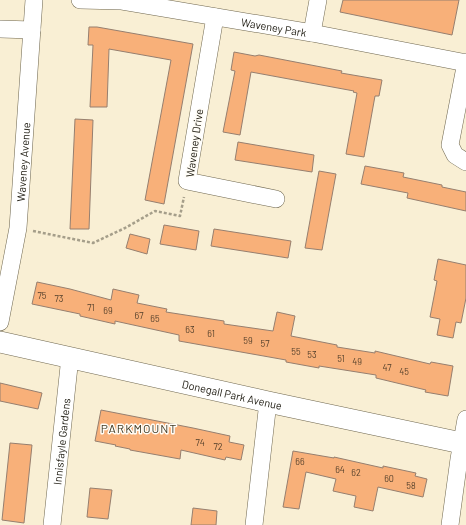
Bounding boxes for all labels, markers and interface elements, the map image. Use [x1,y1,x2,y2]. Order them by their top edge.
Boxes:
street label: Waveney Park [240,15,308,39]
street label: Waveney Drive [183,108,205,178]
street label: Waveney Avenue [13,122,32,202]
house number: 75 [38,290,47,301]
house number: 73 [55,293,64,304]
house number: 71 [87,302,95,313]
house number: 69 [103,305,113,316]
house number: 67 [135,310,144,321]
house number: 65 [150,313,160,324]
house number: 63 [185,324,195,335]
house number: 61 [207,328,215,339]
house number: 59 [243,335,253,346]
house number: 57 [261,338,270,349]
house number: 55 [291,346,301,357]
house number: 53 [307,349,317,360]
house number: 51 [337,353,345,364]
house number: 49 [352,356,362,367]
house number: 47 [383,362,392,373]
house number: 45 [399,366,409,377]
street label: Donegall Park Avenue [181,376,284,411]
street label: Innisfayle Gardens [50,397,72,486]
district label: PARKMOUNT [101,421,177,435]
house number: 74 [195,437,205,448]
house number: 72 [213,441,223,452]
house number: 66 [295,456,305,467]
house number: 64 [335,464,345,475]
house number: 62 [351,467,361,478]
house number: 60 [384,473,394,484]
house number: 58 [406,480,416,491]

